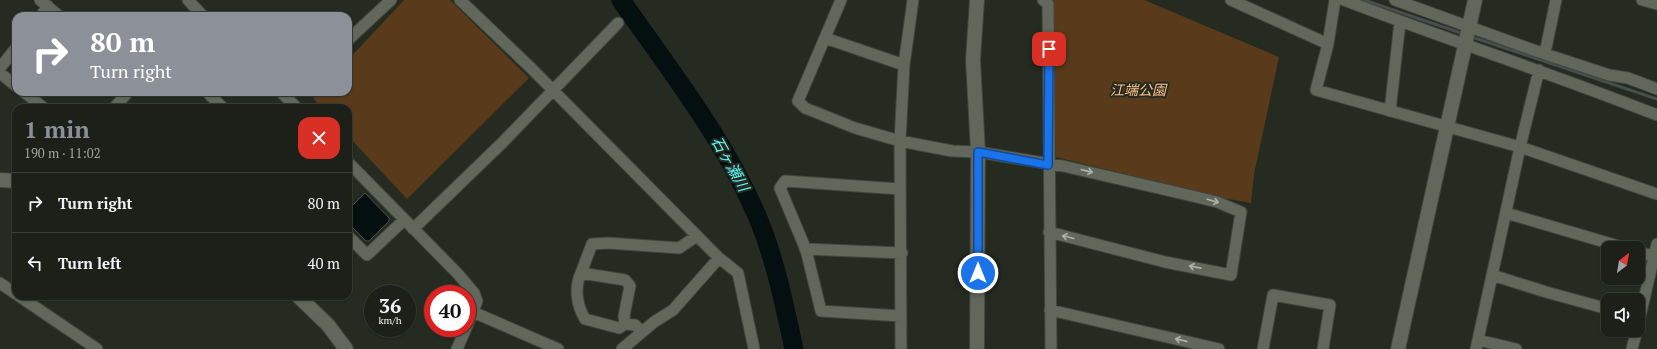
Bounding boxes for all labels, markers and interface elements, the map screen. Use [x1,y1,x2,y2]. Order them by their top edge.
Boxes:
text: 80 m [90,23,155,60]
icon: right [24,28,76,80]
pin [1032,32,1066,66]
icon: arrive [1038,38,1060,60]
text: Turn right [90,59,172,83]
park label: 江端公園 [1110,80,1168,99]
text: 1 min [24,113,90,145]
button: close [298,117,340,159]
water label: 石ヶ瀬川 [708,132,755,196]
text: 190 m · 11:02 [24,144,101,162]
one-way arrow [1080,168,1093,176]
icon: right [24,192,46,214]
text: Turn right [58,193,133,213]
text: 80 m [307,193,340,213]
one-way arrow [1207,198,1220,205]
one-way arrow [1062,232,1075,240]
north arrow [1601,241,1645,285]
map controls [1601,241,1645,337]
icon: left [24,252,46,274]
position arrow [957,252,999,294]
text: Turn left [58,253,122,273]
text: 40 m [307,253,340,273]
one-way arrow [1188,263,1201,271]
speed limit sign: 40 [424,285,476,337]
text: 36 [379,292,401,319]
button: sound [1601,293,1645,337]
text: km/h [378,314,402,327]
one-way arrow [1175,336,1188,343]

